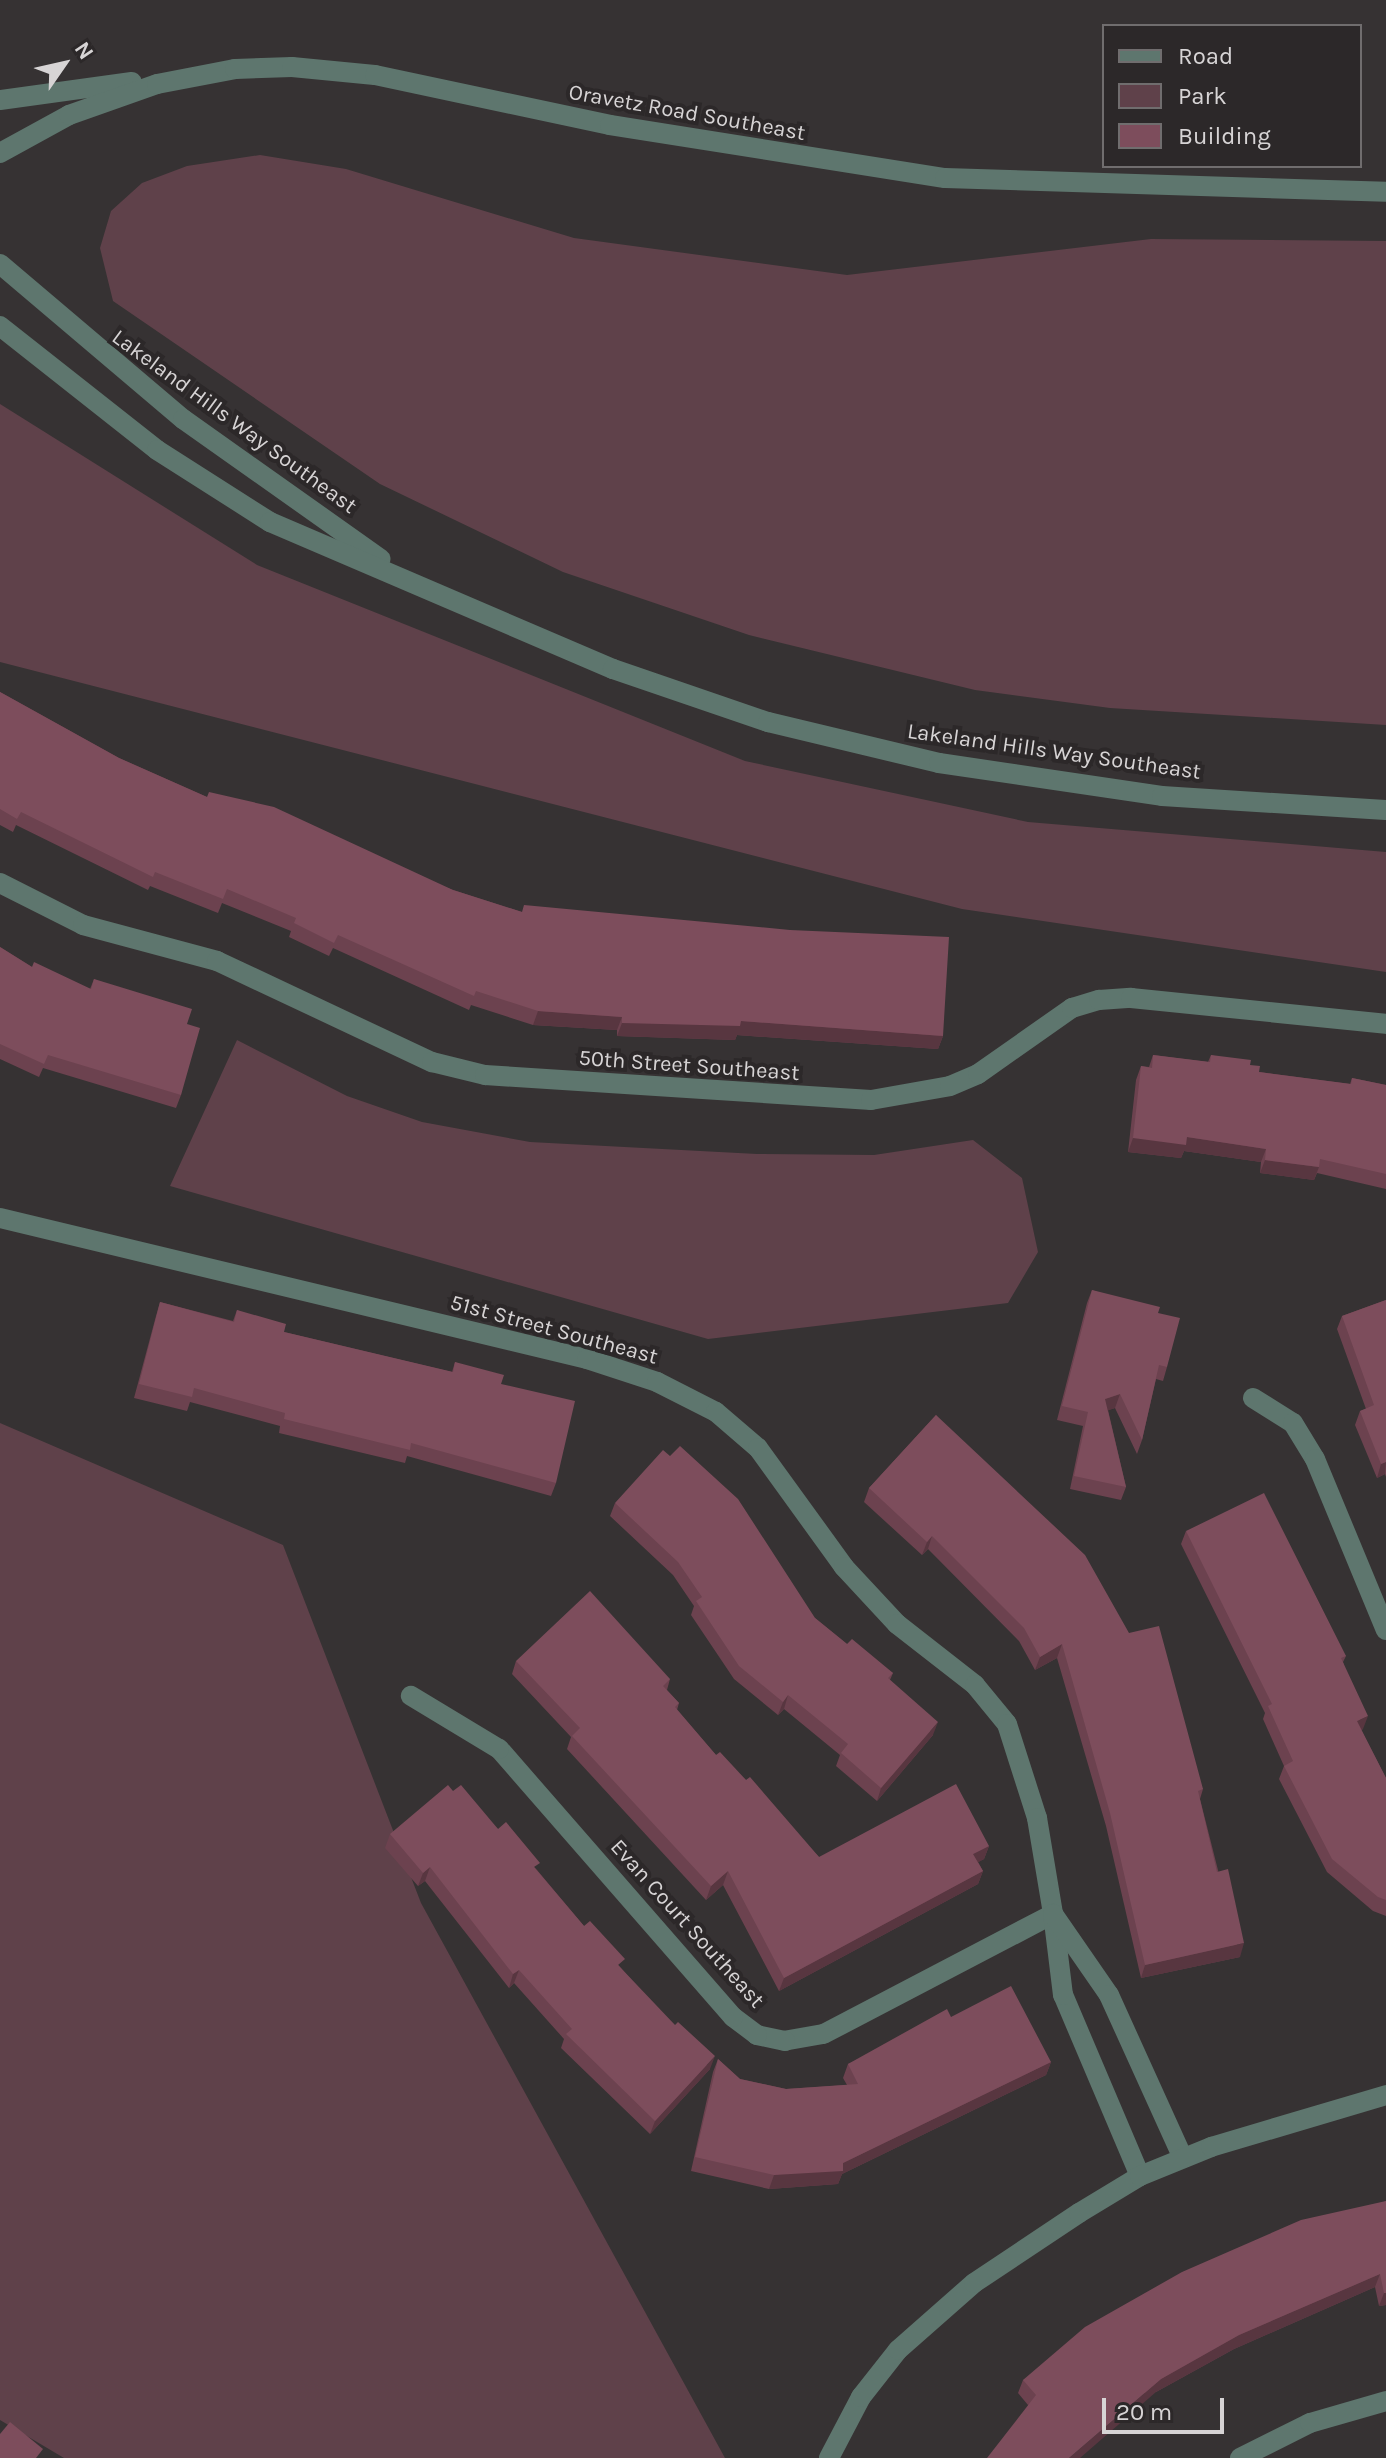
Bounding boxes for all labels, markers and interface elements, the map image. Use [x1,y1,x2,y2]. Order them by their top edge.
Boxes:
north arrow [24,24,104,104]
legend [1102,24,1362,168]
text: N [69,37,99,64]
text: Road [1178,42,1233,70]
street label: Oravetz Road Southeast [567,79,807,147]
text: Park [1178,82,1227,110]
text: Building [1178,122,1271,150]
street label: Lakeland Hills Way Southeast [106,324,362,520]
street label: Lakeland Hills Way Southeast [905,718,1203,786]
street label: 50th Street Southeast [578,1045,800,1087]
street label: 51st Street Southeast [447,1290,661,1370]
street label: Evan Court Southeast [604,1834,770,2014]
scale bar [1106,2382,1228,2432]
text: 20 m [1116,2398,1172,2426]

